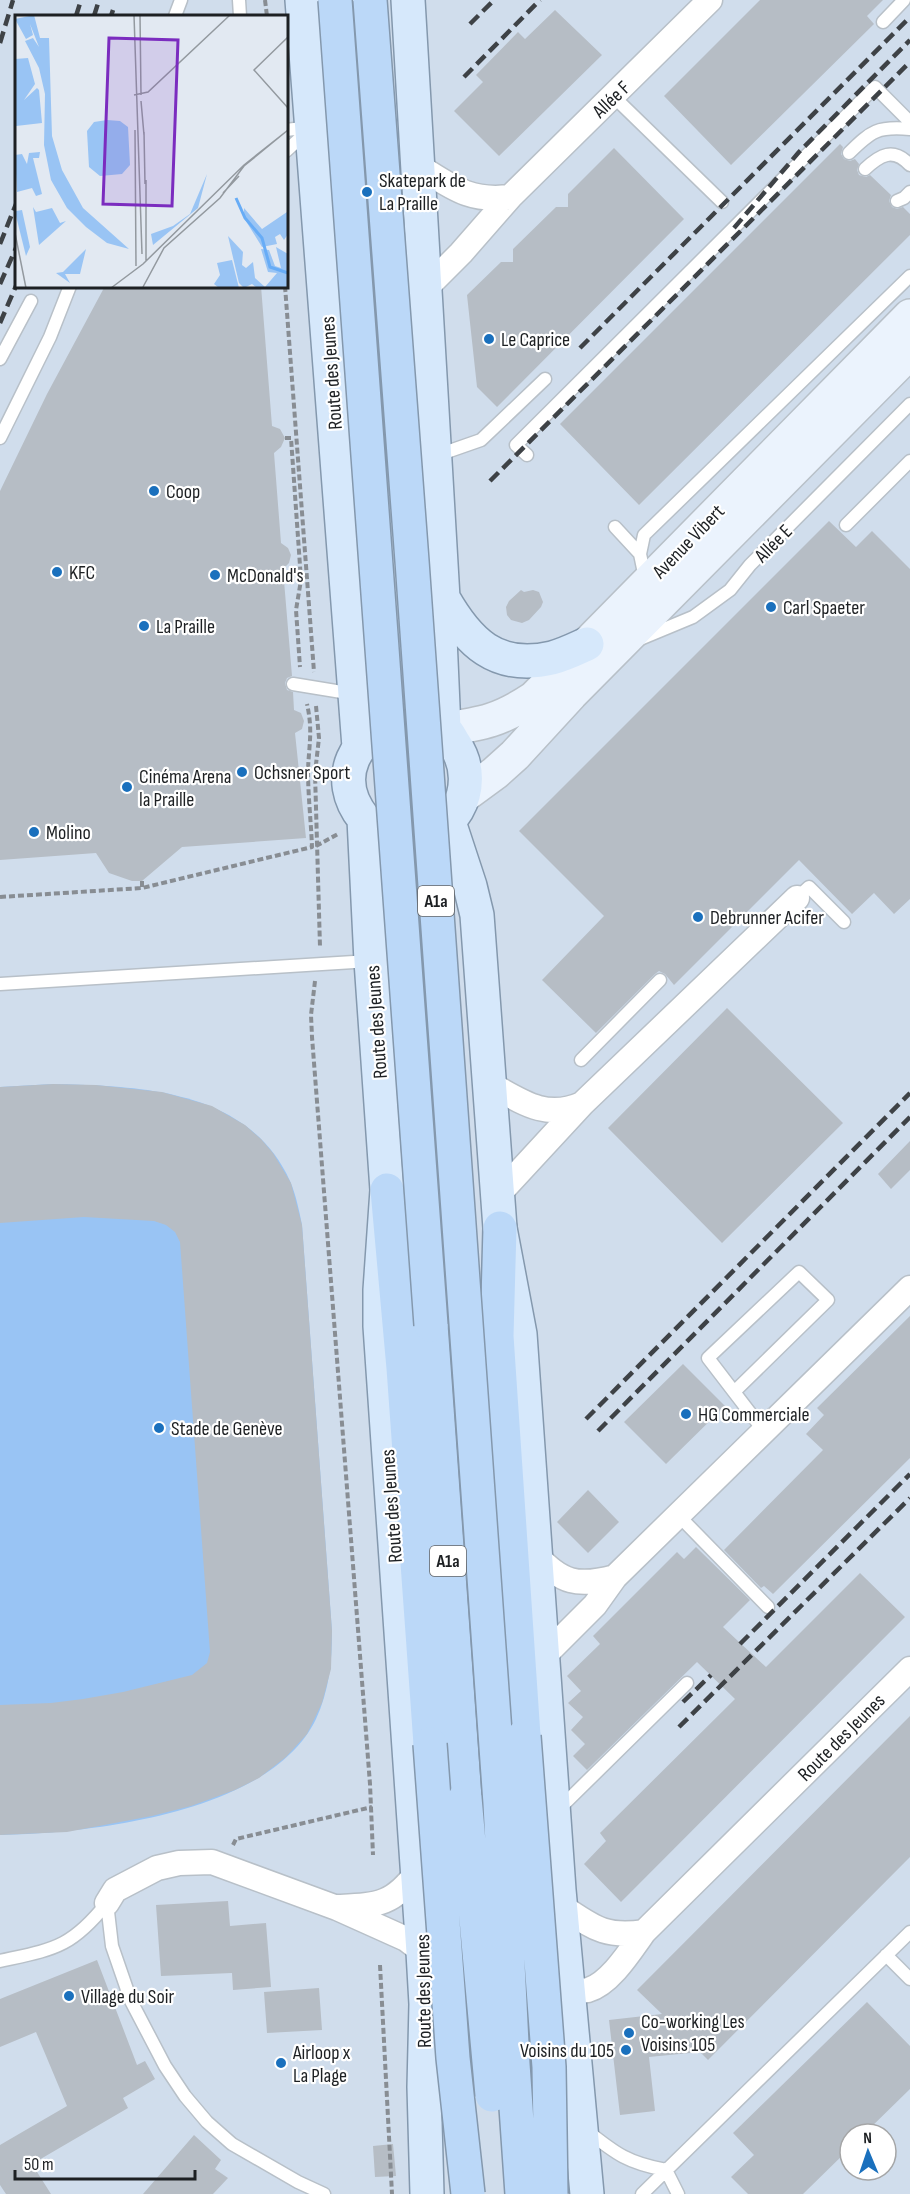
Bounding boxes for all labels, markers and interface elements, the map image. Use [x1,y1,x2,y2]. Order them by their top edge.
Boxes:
inset map [15,15,288,288]
street label: Allée F [587,76,636,124]
place label: Skatepark de La Praille [379,169,466,216]
marker: Skatepark de La Praille [360,185,374,199]
street label: Route des Jeunes [316,315,348,431]
place label: Le Caprice [501,328,570,352]
marker: Le Caprice [482,332,496,346]
place label: Coop [166,480,200,504]
marker: Coop [147,484,161,498]
street label: Avenue Vibert [647,500,730,584]
street label: Allée E [749,520,798,568]
place label: KFC [69,561,95,585]
place label: McDonald's [227,564,304,588]
marker: KFC [50,565,64,579]
marker: McDonald's [208,568,222,582]
place label: Carl Spaeter [783,596,865,620]
marker: Carl Spaeter [764,600,778,614]
place label: La Praille [156,615,215,639]
marker: La Praille [137,619,151,633]
place label: Ochsner Sport [254,761,350,785]
place label: Cinéma Arena la Praille [139,765,231,812]
marker: Ochsner Sport [235,765,249,779]
marker: Cinéma Arena la Praille [120,780,134,794]
place label: Molino [46,821,91,845]
marker: Molino [27,825,41,839]
road number: A1a [418,886,454,916]
place label: Debrunner Acifer [710,906,824,930]
marker: Debrunner Acifer [691,910,705,924]
street label: Route des Jeunes [361,964,393,1080]
place label: HG Commerciale [698,1403,810,1427]
marker: HG Commerciale [679,1407,693,1421]
place label: Stade de Genève [171,1417,283,1441]
marker: Stade de Genève [152,1421,166,1435]
street label: Route des Jeunes [376,1448,408,1564]
road number: A1a [430,1546,466,1576]
street label: Route des Jeunes [793,1689,890,1786]
street label: Route des Jeunes [411,1934,437,2048]
place label: Village du Soir [81,1985,174,2009]
marker: Village du Soir [62,1989,76,2003]
place label: Co-working Les Voisins 105 [641,2010,745,2057]
marker: Co-working Les Voisins 105 [622,2026,636,2040]
place label: Voisins du 105 [520,2039,614,2063]
place label: Airloop x La Plage [292,2041,351,2088]
marker: Voisins du 105 [619,2043,633,2057]
marker: Airloop x La Plage [274,2056,288,2070]
north arrow [838,2122,898,2182]
text: N [863,2129,872,2148]
scale bar [15,2143,195,2181]
text: 50 m [24,2154,54,2175]

